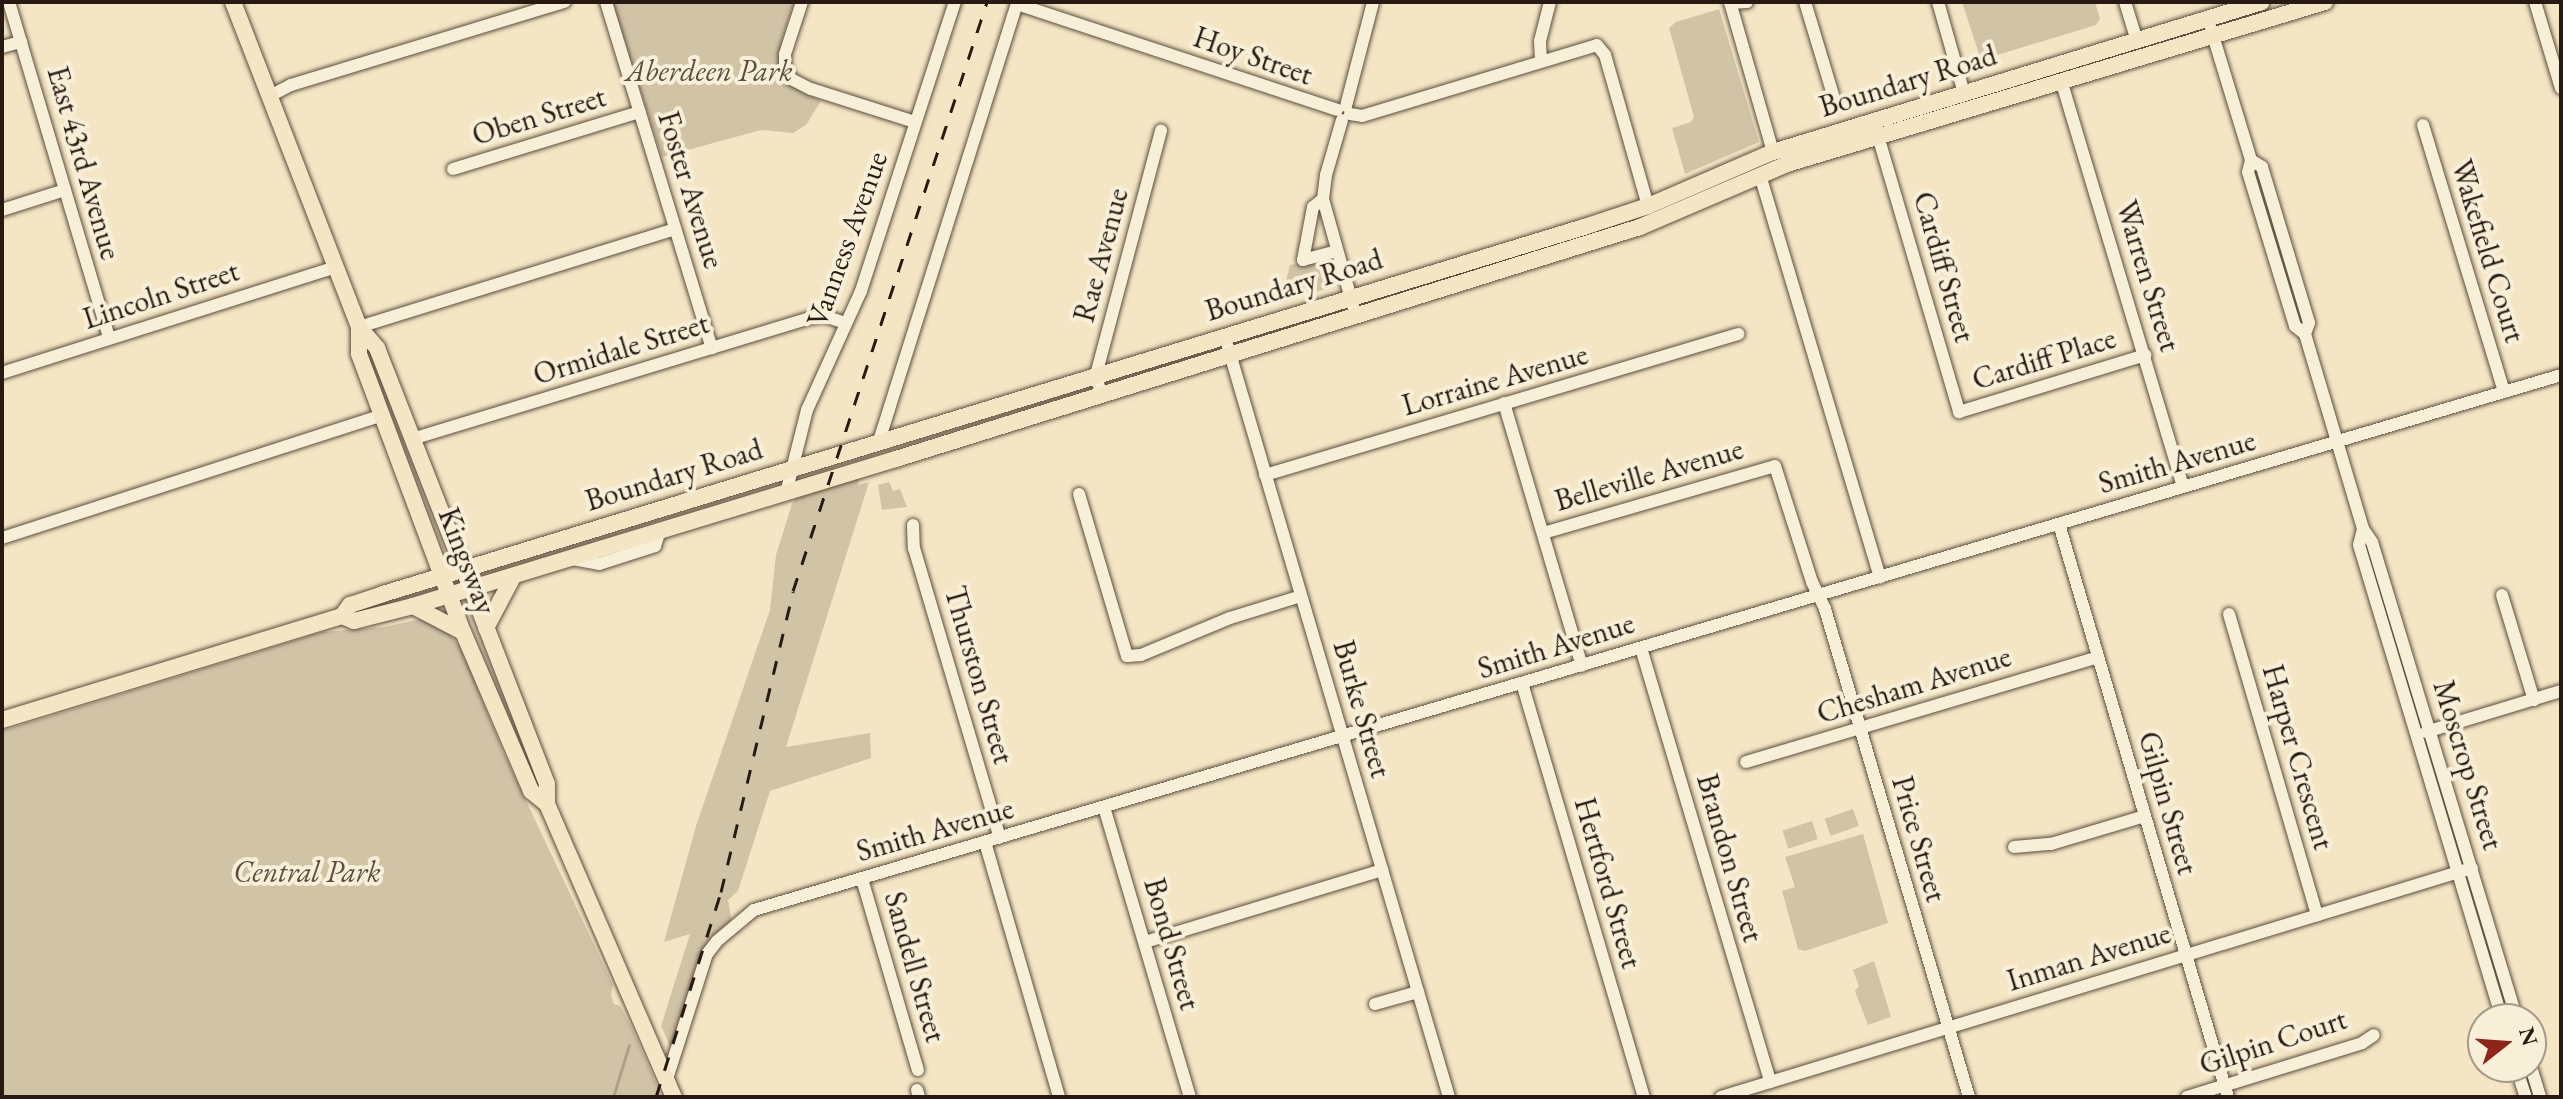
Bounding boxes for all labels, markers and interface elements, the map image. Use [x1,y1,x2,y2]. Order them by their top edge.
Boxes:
street label: Hoy Street [1189,19,1317,93]
street label: Boundary Road [1815,37,2001,125]
park label: Aberdeen Park [625,53,793,89]
street label: East 43rd Avenue [39,62,129,264]
street label: Oben Street [468,79,610,153]
street label: Foster Avenue [650,107,732,273]
street label: Vanness Avenue [799,146,895,332]
street label: Wakefield Court [2443,155,2533,347]
street label: Rae Avenue [1066,184,1136,326]
street label: Cardiff Street [1905,188,1983,346]
street label: Warren Street [2108,196,2188,356]
street label: Boundary Road [1201,241,1387,329]
street label: Lincoln Street [79,253,243,337]
street label: Ormidale Street [529,305,713,393]
street label: Cardiff Place [1968,320,2120,398]
street label: Lorraine Avenue [1398,336,1592,424]
street label: Smith Avenue [2094,422,2260,502]
street label: Boundary Road [581,431,767,519]
street label: Belleville Avenue [1551,431,1747,519]
street label: Kingsway [430,503,504,619]
street label: Thurston Street [936,582,1022,768]
street label: Smith Avenue [1473,605,1639,687]
street label: Burke Street [1325,636,1399,782]
street label: Chesham Avenue [1813,638,2015,732]
street label: Harper Crescent [2254,660,2342,854]
street label: Moscrop Street [2425,676,2511,854]
street label: Gilpin Street [2130,727,2206,879]
street label: Brandon Street [1689,770,1771,946]
street label: Price Street [1884,772,1954,906]
street label: Smith Avenue [852,790,1018,870]
street label: Hertford Street [1566,793,1650,973]
park label: Central Park [233,854,381,890]
street label: Bond Street [1136,874,1208,1014]
street label: Sandell Street [876,888,954,1046]
street label: Inman Avenue [2003,915,2175,999]
street label: Gilpin Court [2195,1001,2351,1083]
north arrow [2467,1003,2547,1083]
text: N [2512,1024,2545,1049]

